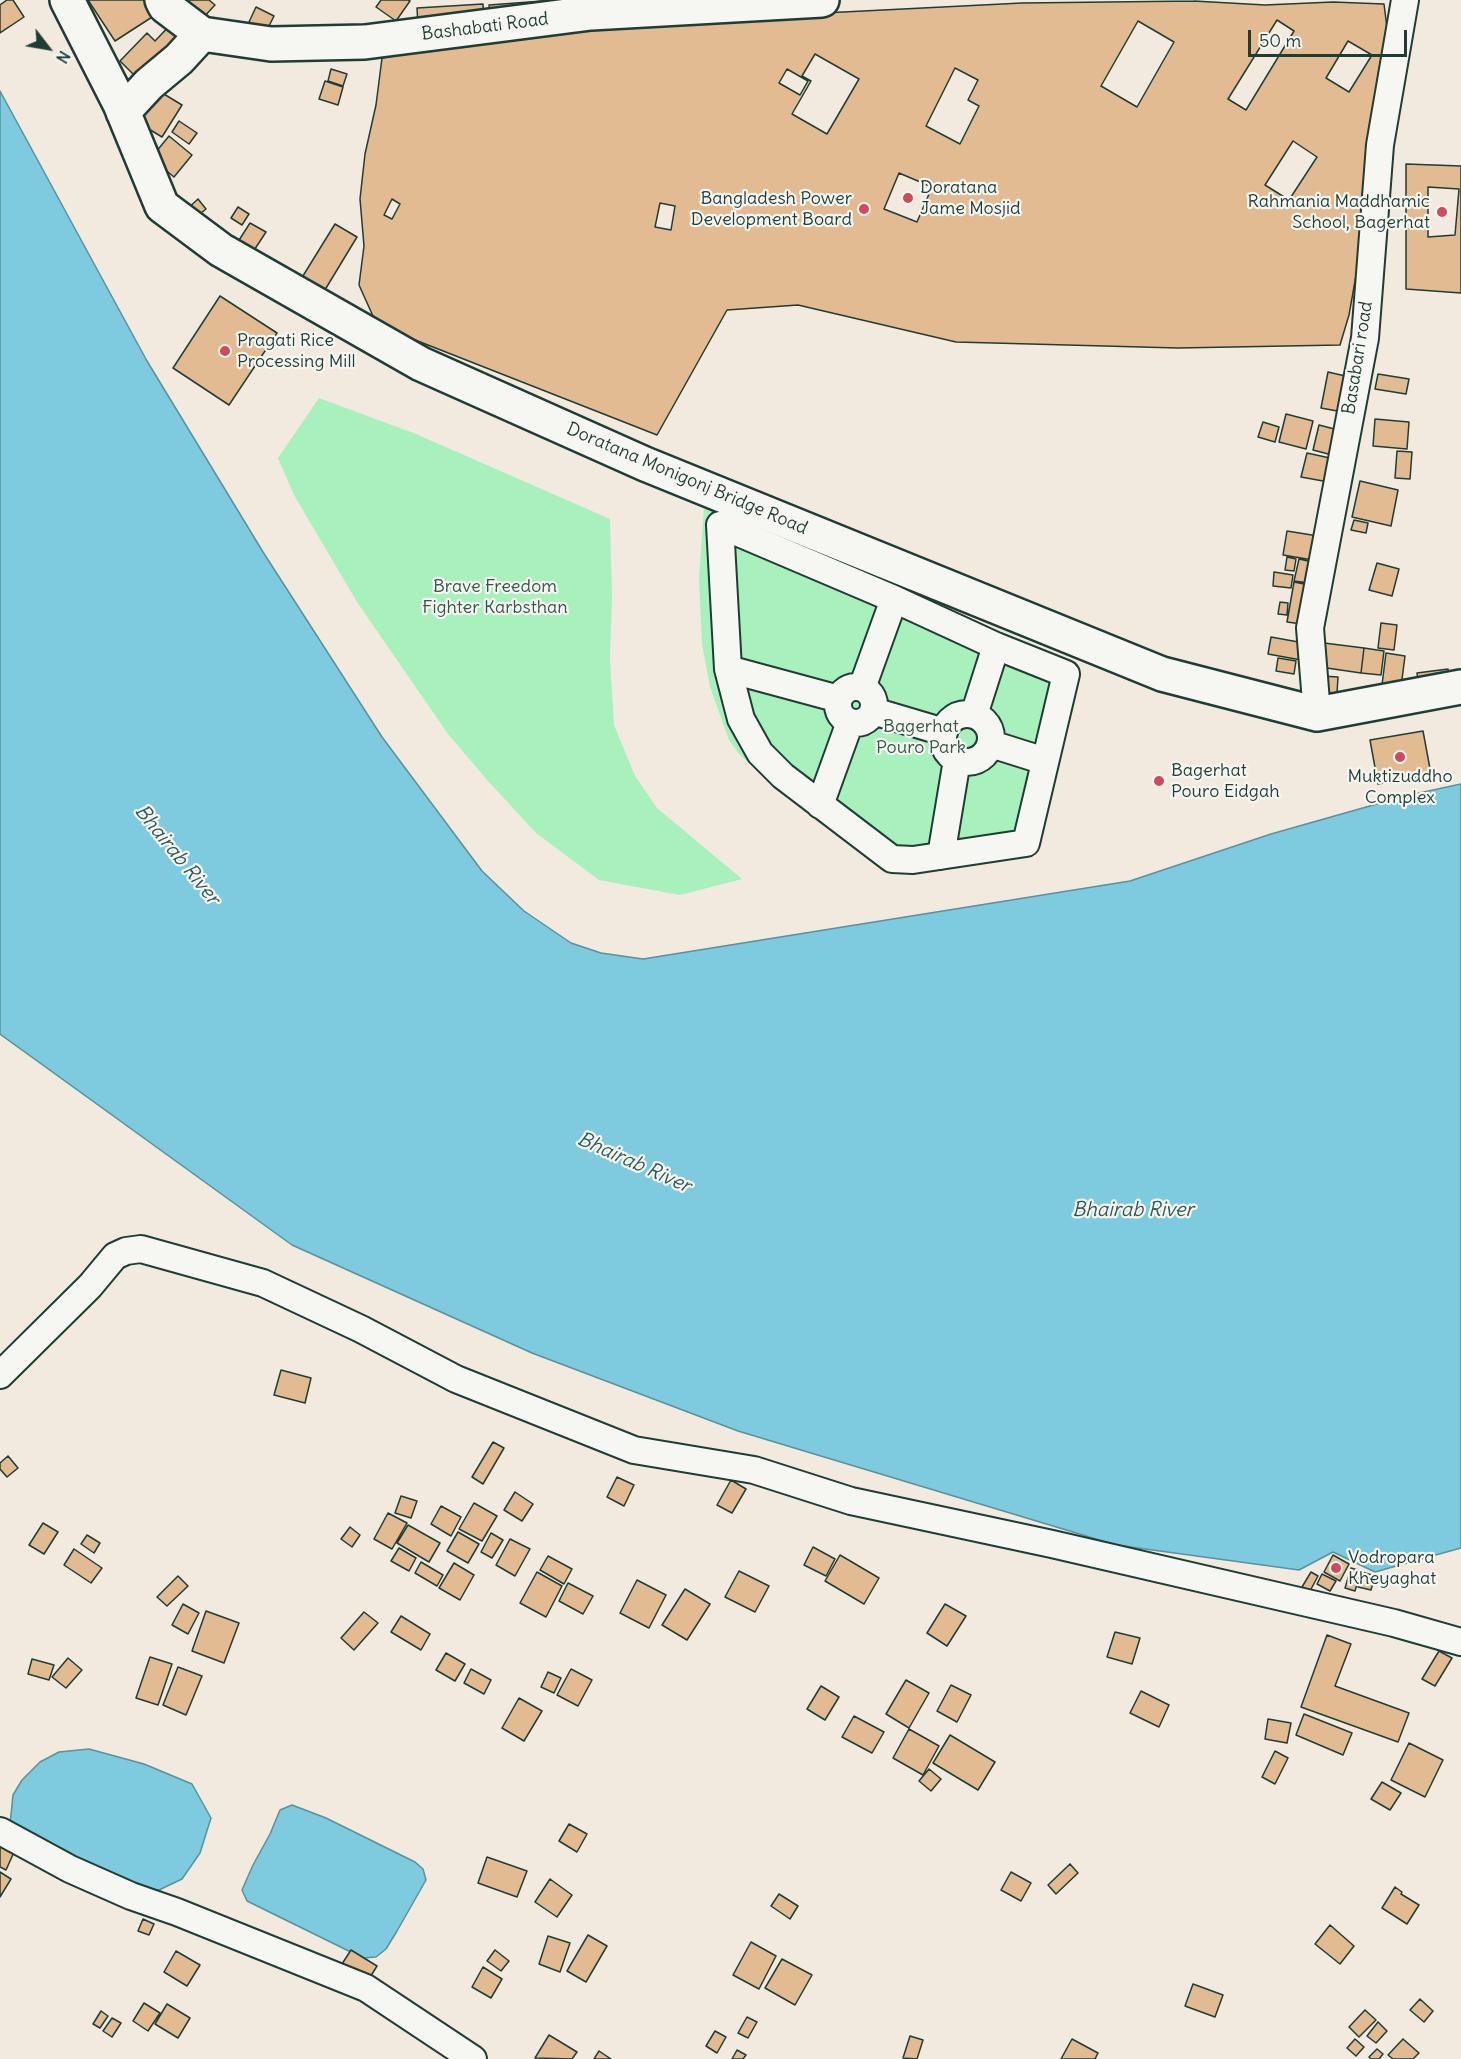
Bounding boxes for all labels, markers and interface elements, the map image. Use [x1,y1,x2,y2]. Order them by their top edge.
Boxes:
street label: Bashabati Road [420,8,550,46]
north arrow [18,18,78,78]
scale bar [1251,18,1410,56]
text: 50 m [1259,29,1301,52]
text: N [52,47,75,67]
place label: Doratana Jame Mosjid [920,177,1021,219]
place label: Bangladesh Power Development Board [691,188,852,230]
marker: Doratana Jame Mosjid [901,191,915,205]
place label: Rahmania Maddhamic School, Bagerhat [1247,191,1430,234]
marker: Bangladesh Power Development Board [857,202,871,216]
marker: Rahmania Maddhamic School, Bagerhat [1435,205,1449,219]
street label: Basabari road [1338,300,1378,416]
place label: Pragati Rice Processing Mill [237,330,355,372]
marker: Pragati Rice Processing Mill [218,344,232,358]
street label: Doratana Monigonj Bridge Road [563,418,811,540]
park label: Brave Freedom Fighter Karbsthan [422,576,568,618]
park label: Bagerhat Pouro Park [876,716,966,758]
marker: Muktizuddho Complex [1393,750,1407,764]
place label: Bagerhat Pouro Eidgah [1171,760,1280,802]
place label: Muktizuddho Complex [1348,766,1452,808]
marker: Bagerhat Pouro Eidgah [1152,774,1166,788]
water label: Bhairab River [129,800,225,910]
water label: Bhairab River [574,1127,694,1199]
water label: Bhairab River [1072,1198,1194,1222]
place label: Vodropara Kheyaghat [1348,1547,1436,1590]
marker: Vodropara Kheyaghat [1329,1561,1343,1575]

